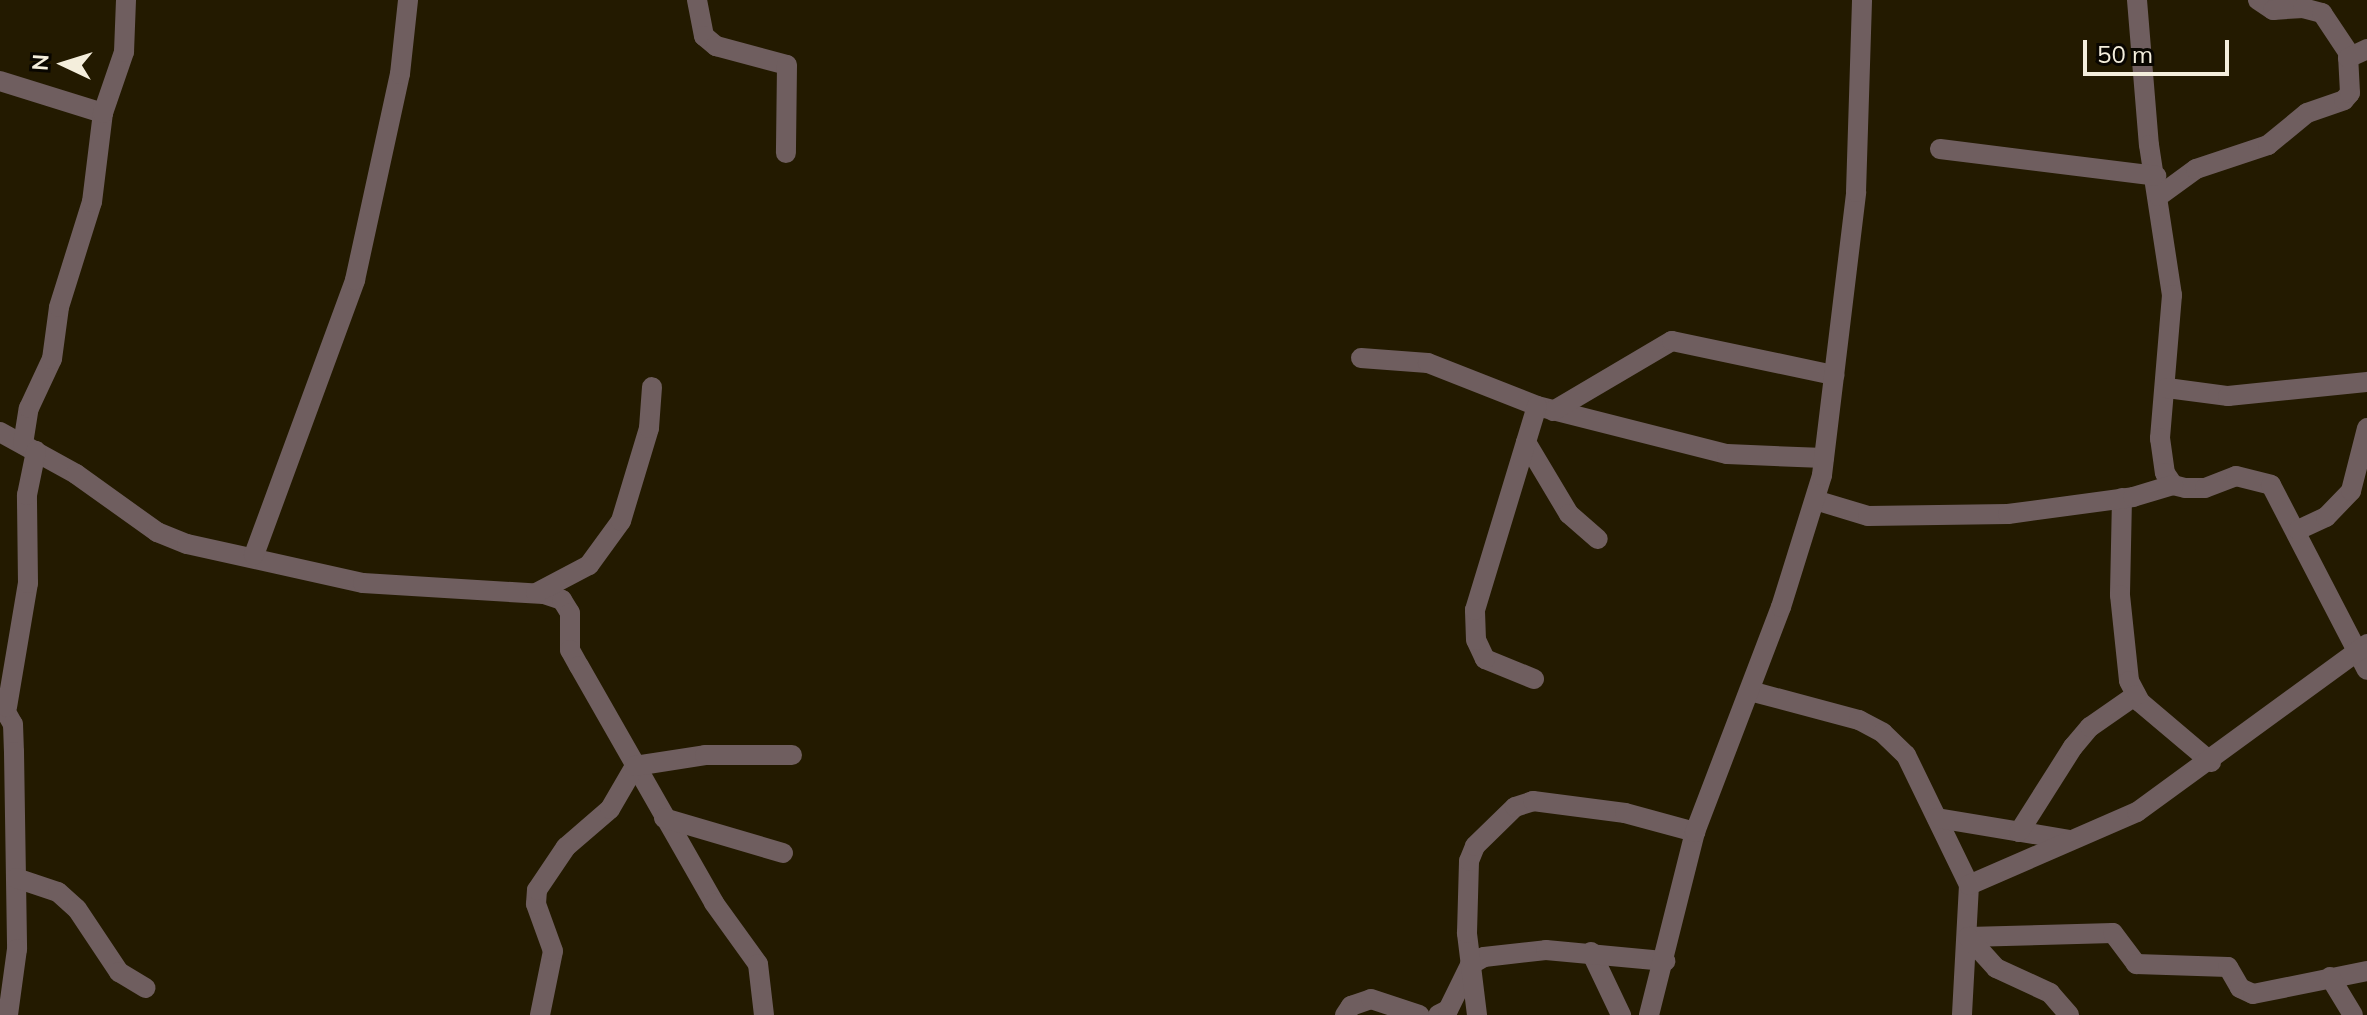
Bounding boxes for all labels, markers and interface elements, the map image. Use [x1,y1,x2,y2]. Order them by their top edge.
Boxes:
north arrow [24,24,104,104]
scale bar [2087,24,2233,74]
text: 50 m [2097,39,2153,69]
text: N [26,53,55,72]

